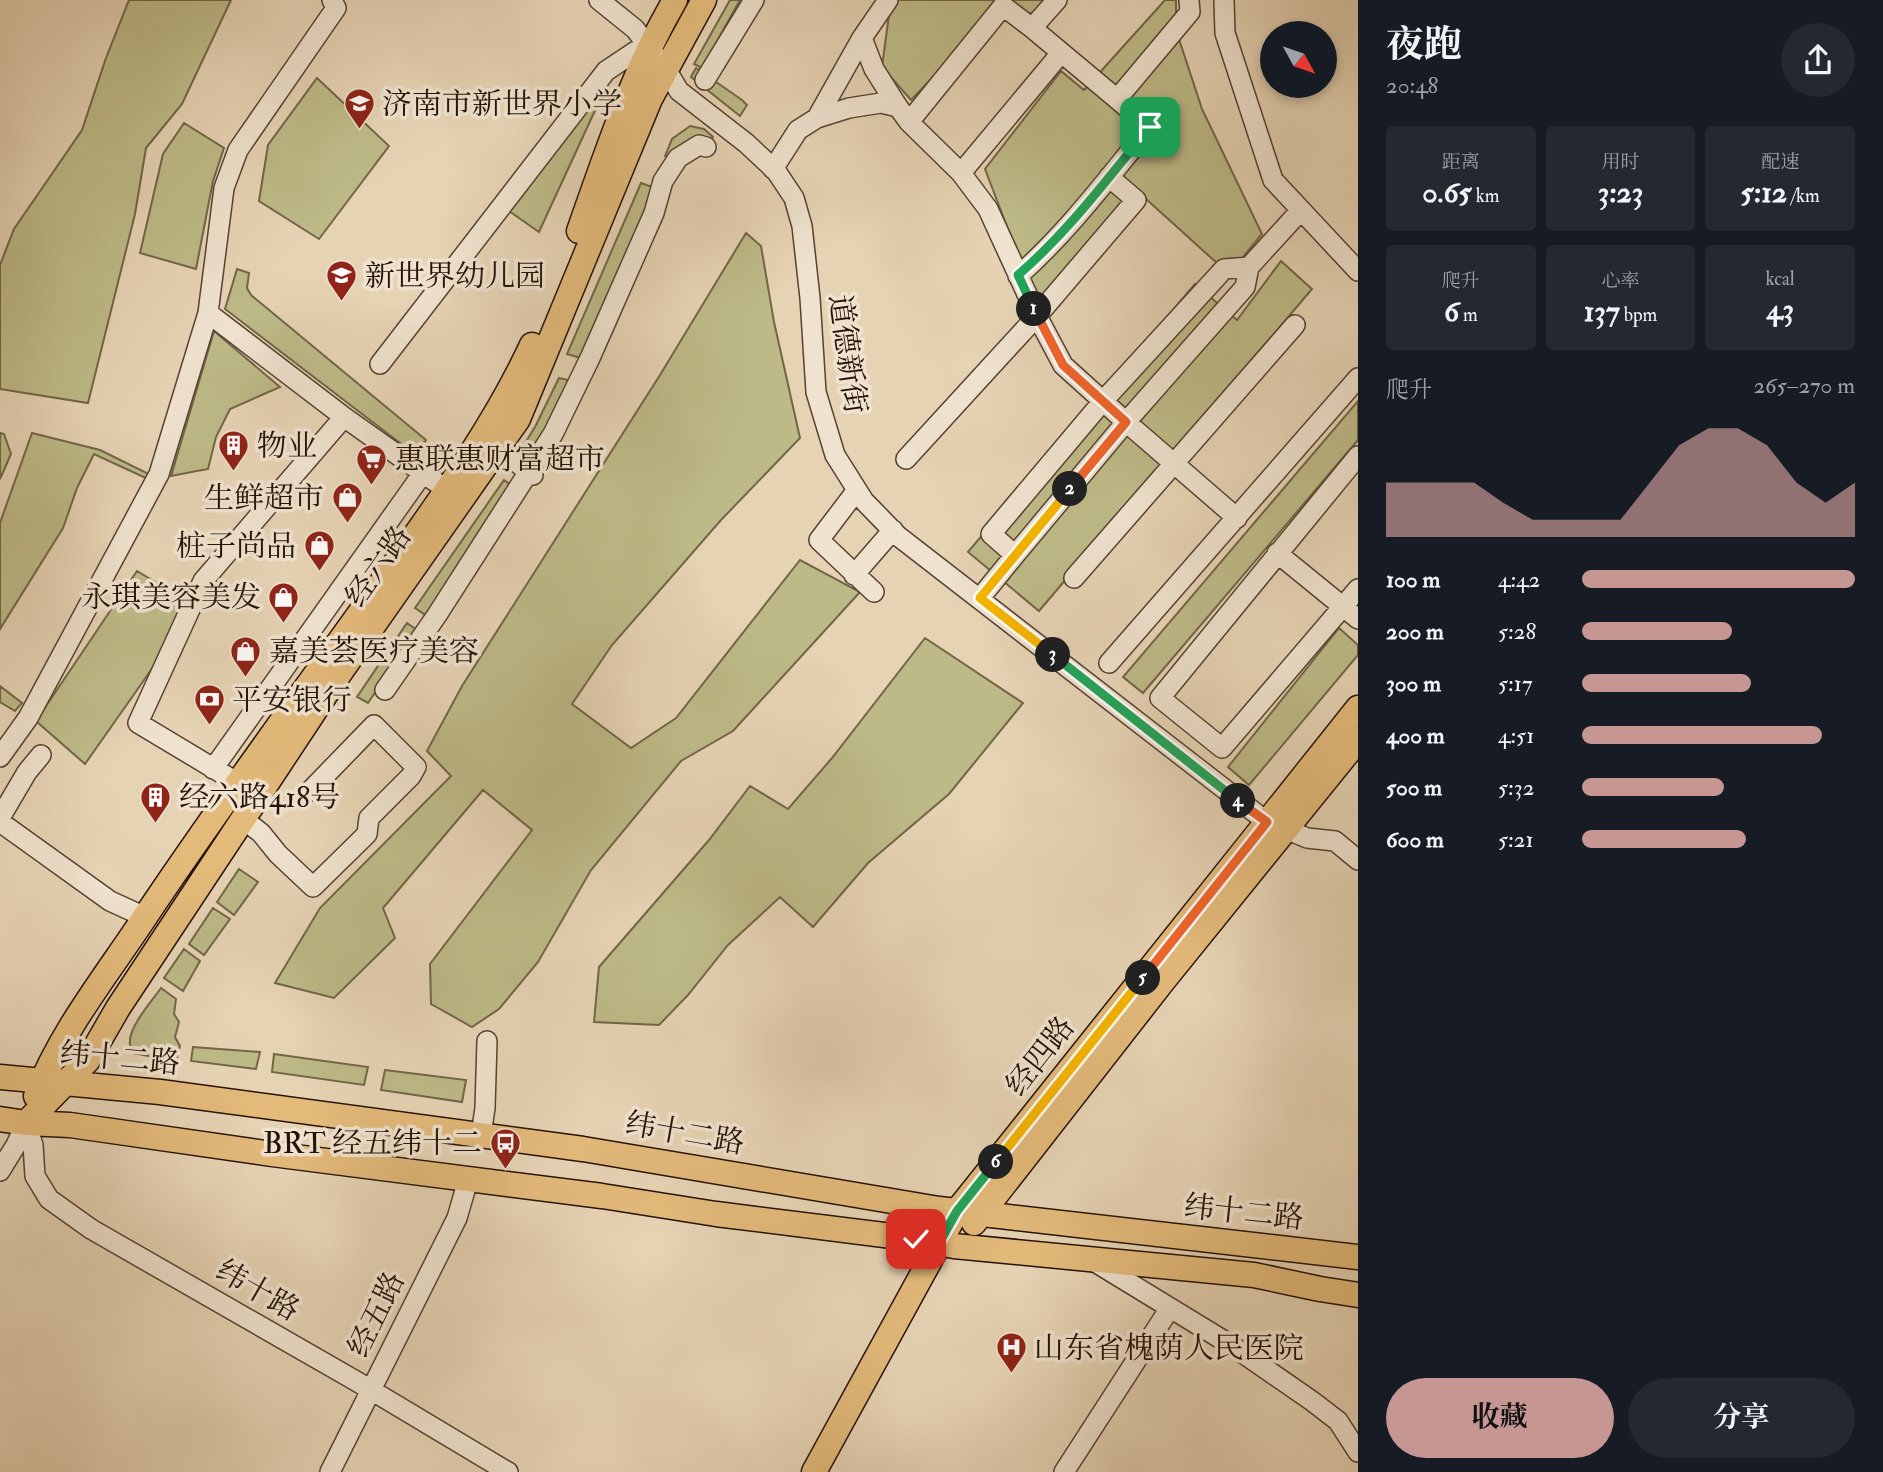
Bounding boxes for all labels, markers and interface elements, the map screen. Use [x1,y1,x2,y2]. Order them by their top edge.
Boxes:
north arrow [1260,21,1337,98]
map controls [1260,21,1337,98]
text: 夜跑 [1386,21,1462,69]
button: share [1781,23,1855,97]
text: 20:48 [1386,71,1438,100]
place label: 济南市新世界小学 [382,86,622,123]
school or university icon: 济南市新世界小学 [342,87,376,131]
pin [1120,97,1180,157]
icon: arrive [1131,108,1169,146]
text: 距离 [1442,150,1480,174]
text: 用时 [1601,150,1640,174]
text: 配速 [1761,150,1799,174]
text: 0.65 [1422,174,1472,211]
text: 3:23 [1598,174,1643,211]
text: 5:12 [1741,174,1787,211]
text: km [1472,184,1499,208]
text: /km [1787,184,1820,208]
place label: 新世界幼儿园 [365,258,545,295]
school or university icon: 新世界幼儿园 [325,259,359,303]
text: kcal [1766,267,1795,291]
text: 爬升 [1442,269,1480,293]
text: 心率 [1601,269,1640,293]
text: 43 [1766,291,1794,328]
street label: 道德新街 [821,292,874,416]
pin: 1 [1016,292,1052,326]
text: 6 [1444,293,1459,330]
text: 137 [1584,293,1620,330]
text: 1 [1030,296,1037,320]
text: m [1459,303,1478,327]
text: bpm [1620,303,1657,327]
text: 265–270 m [1753,371,1855,400]
text: 爬升 [1386,375,1432,404]
place label: 物业 [257,428,317,465]
building icon: 物业 [217,429,251,473]
place label: 惠联惠财富超市 [395,441,605,478]
supermarket icon: 惠联惠财富超市 [355,442,389,486]
pin: 2 [1052,472,1088,506]
text: 2 [1065,476,1074,500]
place label: 生鲜超市 [204,480,324,517]
shop icon: 生鲜超市 [330,481,364,525]
street label: 经六路 [337,519,419,614]
place label: 桩子尚品 [176,528,296,565]
shop icon: 桩子尚品 [302,529,336,573]
text: 100 m [1386,565,1440,594]
text: 4:42 [1498,565,1540,594]
place label: 永琪美容美发 [81,579,261,616]
shop icon: 永琪美容美发 [267,580,301,624]
text: 200 m [1386,617,1444,646]
text: 5:28 [1498,617,1536,646]
place label: 嘉美荟医疗美容 [269,633,479,670]
shop icon: 嘉美荟医疗美容 [229,634,263,678]
pin: 3 [1036,638,1070,672]
text: 3 [1049,642,1056,666]
text: 300 m [1386,669,1441,698]
text: 5:17 [1498,669,1533,698]
place label: 平安银行 [232,682,352,719]
bank icon: 平安银行 [192,683,226,727]
text: 400 m [1386,721,1445,750]
text: 4:51 [1498,721,1534,750]
text: 500 m [1386,773,1442,802]
text: 5:32 [1498,773,1534,802]
place label: 经六路418号 [179,779,340,816]
building icon: 经六路418号 [139,780,173,824]
pin: 4 [1220,784,1256,818]
text: 4 [1232,788,1243,812]
text: 600 m [1386,825,1444,854]
text: 5:21 [1498,825,1534,854]
pin: 5 [1126,960,1160,996]
text: 5 [1138,965,1147,989]
street label: 经四路 [998,1009,1083,1103]
street label: 纬十二路 [59,1035,181,1082]
street label: 纬十二路 [623,1105,747,1162]
place label: BRT 经五纬十二 [263,1125,482,1162]
bus stop icon: BRT 经五纬十二 [488,1126,522,1170]
pin: 6 [978,1144,1014,1180]
text: 6 [991,1149,1000,1173]
street label: 纬十二路 [1182,1188,1306,1237]
pin [886,1209,946,1269]
icon: check [897,1220,935,1258]
street label: 纬十路 [210,1252,306,1329]
street label: 经五路 [340,1266,413,1363]
place label: 山东省槐荫人民医院 [1034,1330,1304,1367]
hospital icon: 山东省槐荫人民医院 [994,1331,1028,1375]
button: 收藏 [1386,1378,1614,1458]
button: 分享 [1628,1378,1855,1458]

